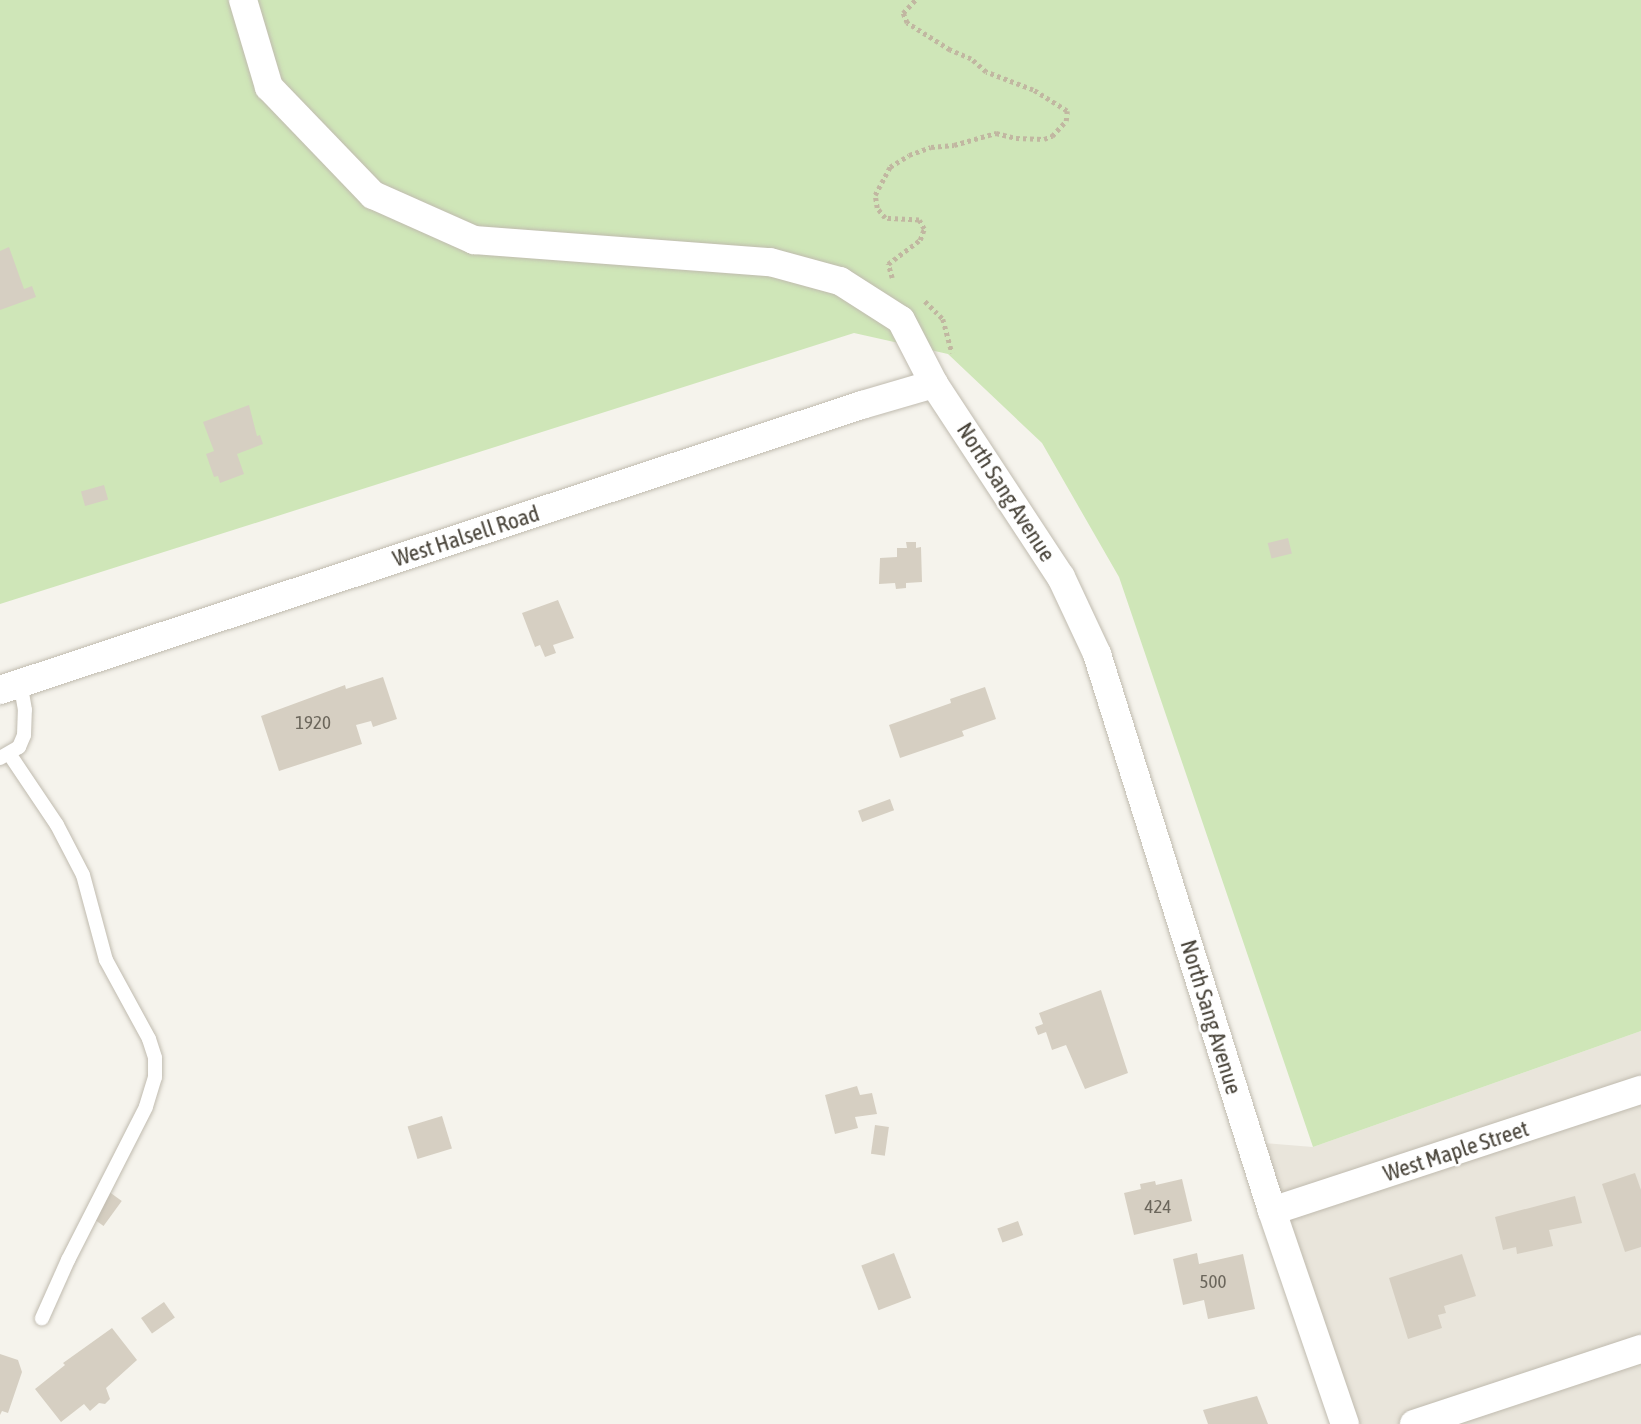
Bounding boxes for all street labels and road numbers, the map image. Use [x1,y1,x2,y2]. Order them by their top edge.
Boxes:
street label: North Sang Avenue [951,417,1061,567]
street label: West Halsell Road [389,499,543,573]
street label: North Sang Avenue [1174,936,1248,1098]
street label: West Maple Street [1380,1115,1532,1187]

